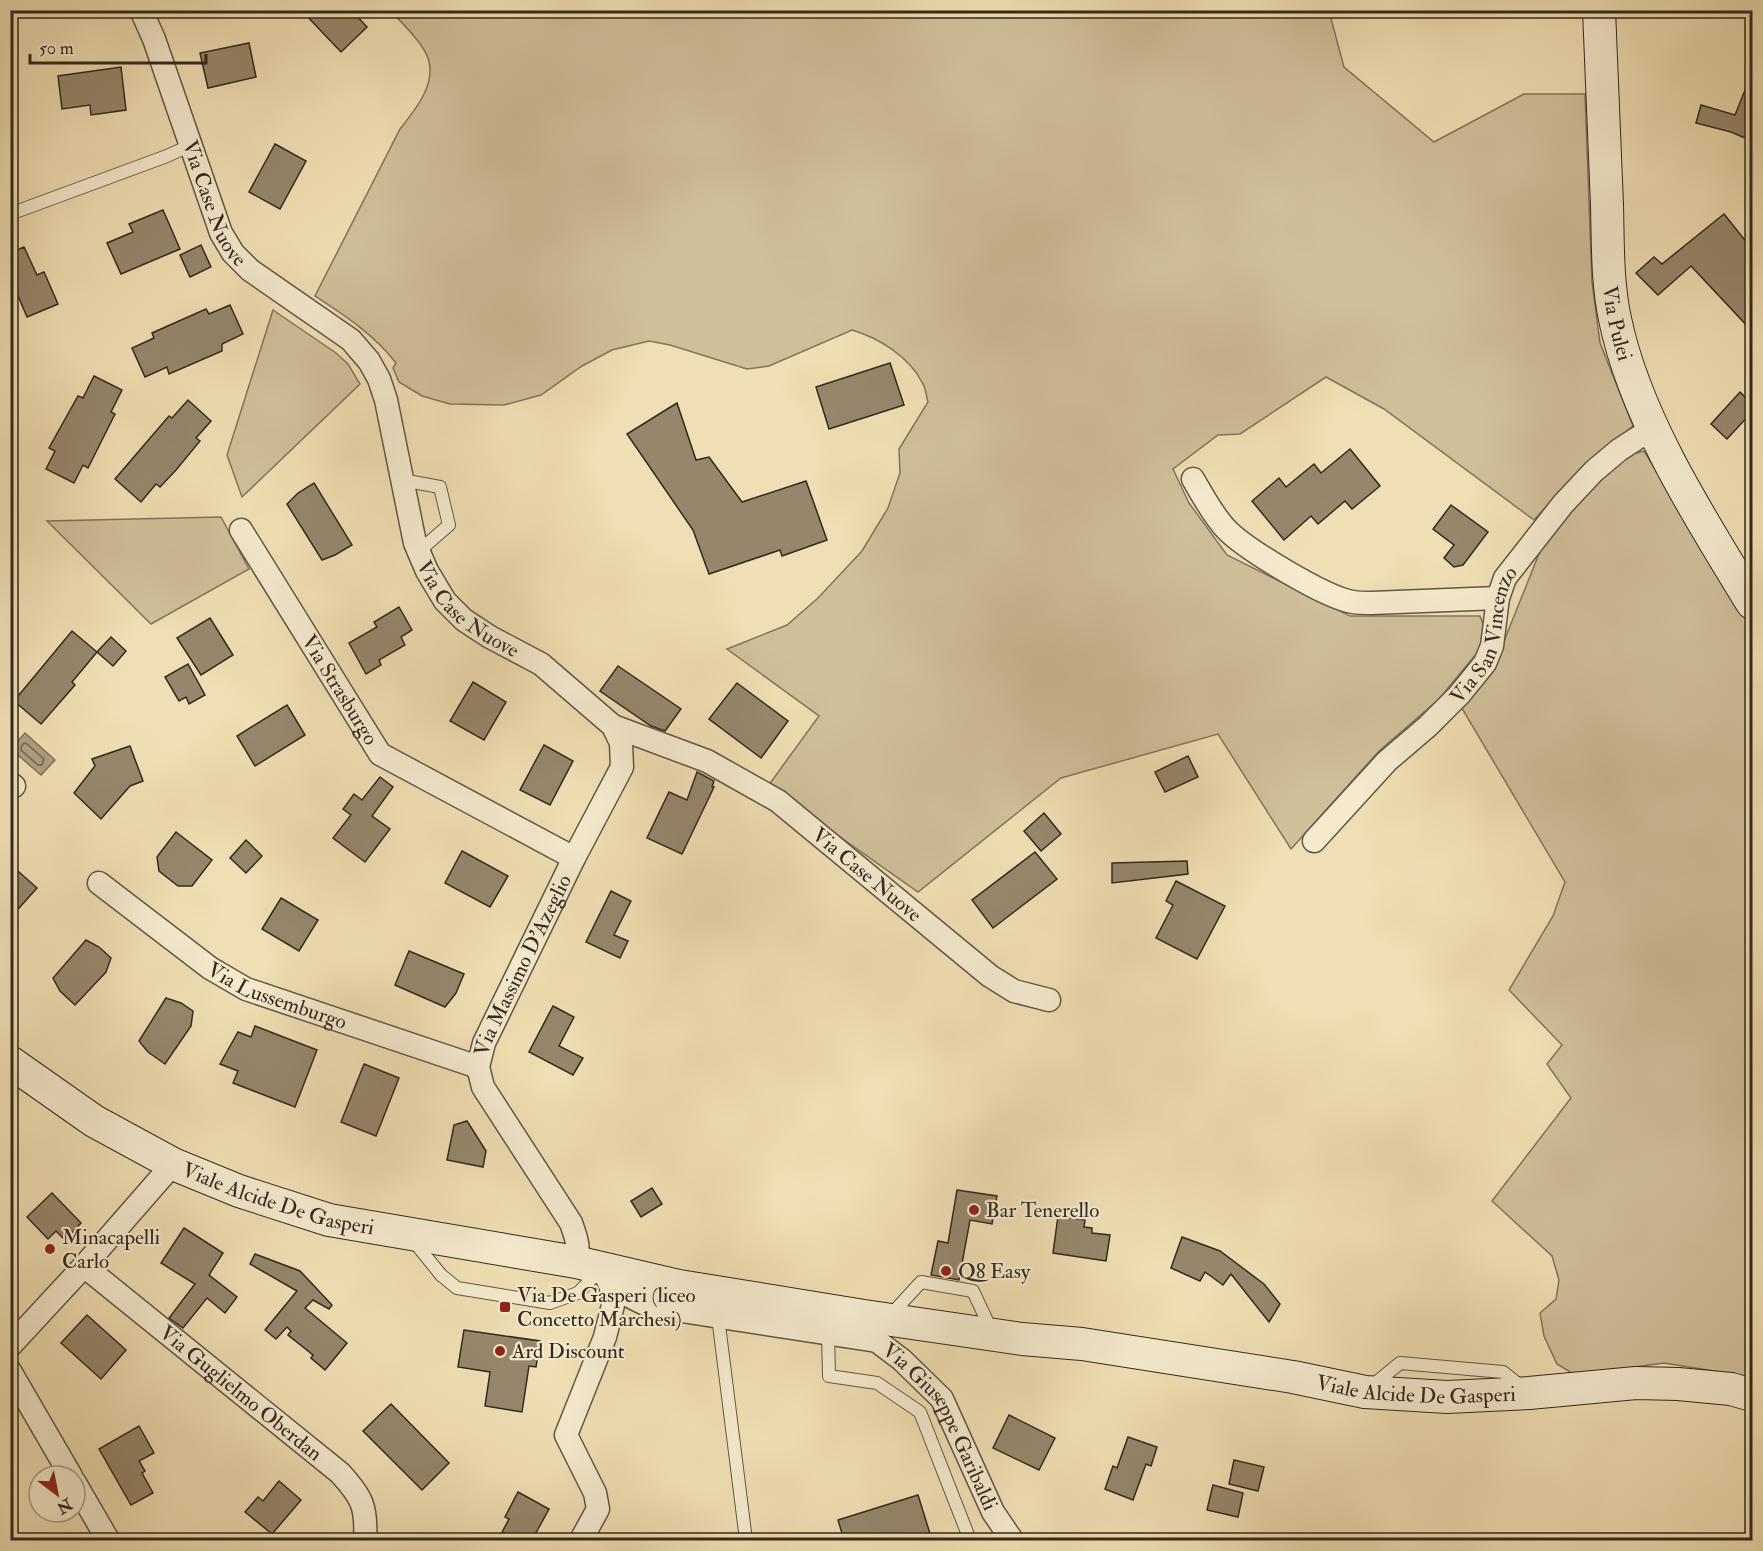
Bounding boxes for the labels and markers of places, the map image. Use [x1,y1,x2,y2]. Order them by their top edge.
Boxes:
place label: Bar Tenerello [986,1197,1099,1224]
marker: Bar Tenerello [967,1203,981,1217]
place label: Minacapelli Carlo [62,1224,161,1275]
marker: Minacapelli Carlo [43,1242,57,1256]
place label: Q8 Easy [958,1258,1031,1285]
marker: Q8 Easy [939,1264,953,1278]
place label: Via De Gasperi (liceo Concetto Marchesi) [517,1282,696,1333]
marker: Via De Gasperi (liceo Concetto Marchesi) [498,1300,512,1314]
place label: Ard Discount [511,1338,625,1365]
marker: Ard Discount [493,1344,507,1358]

